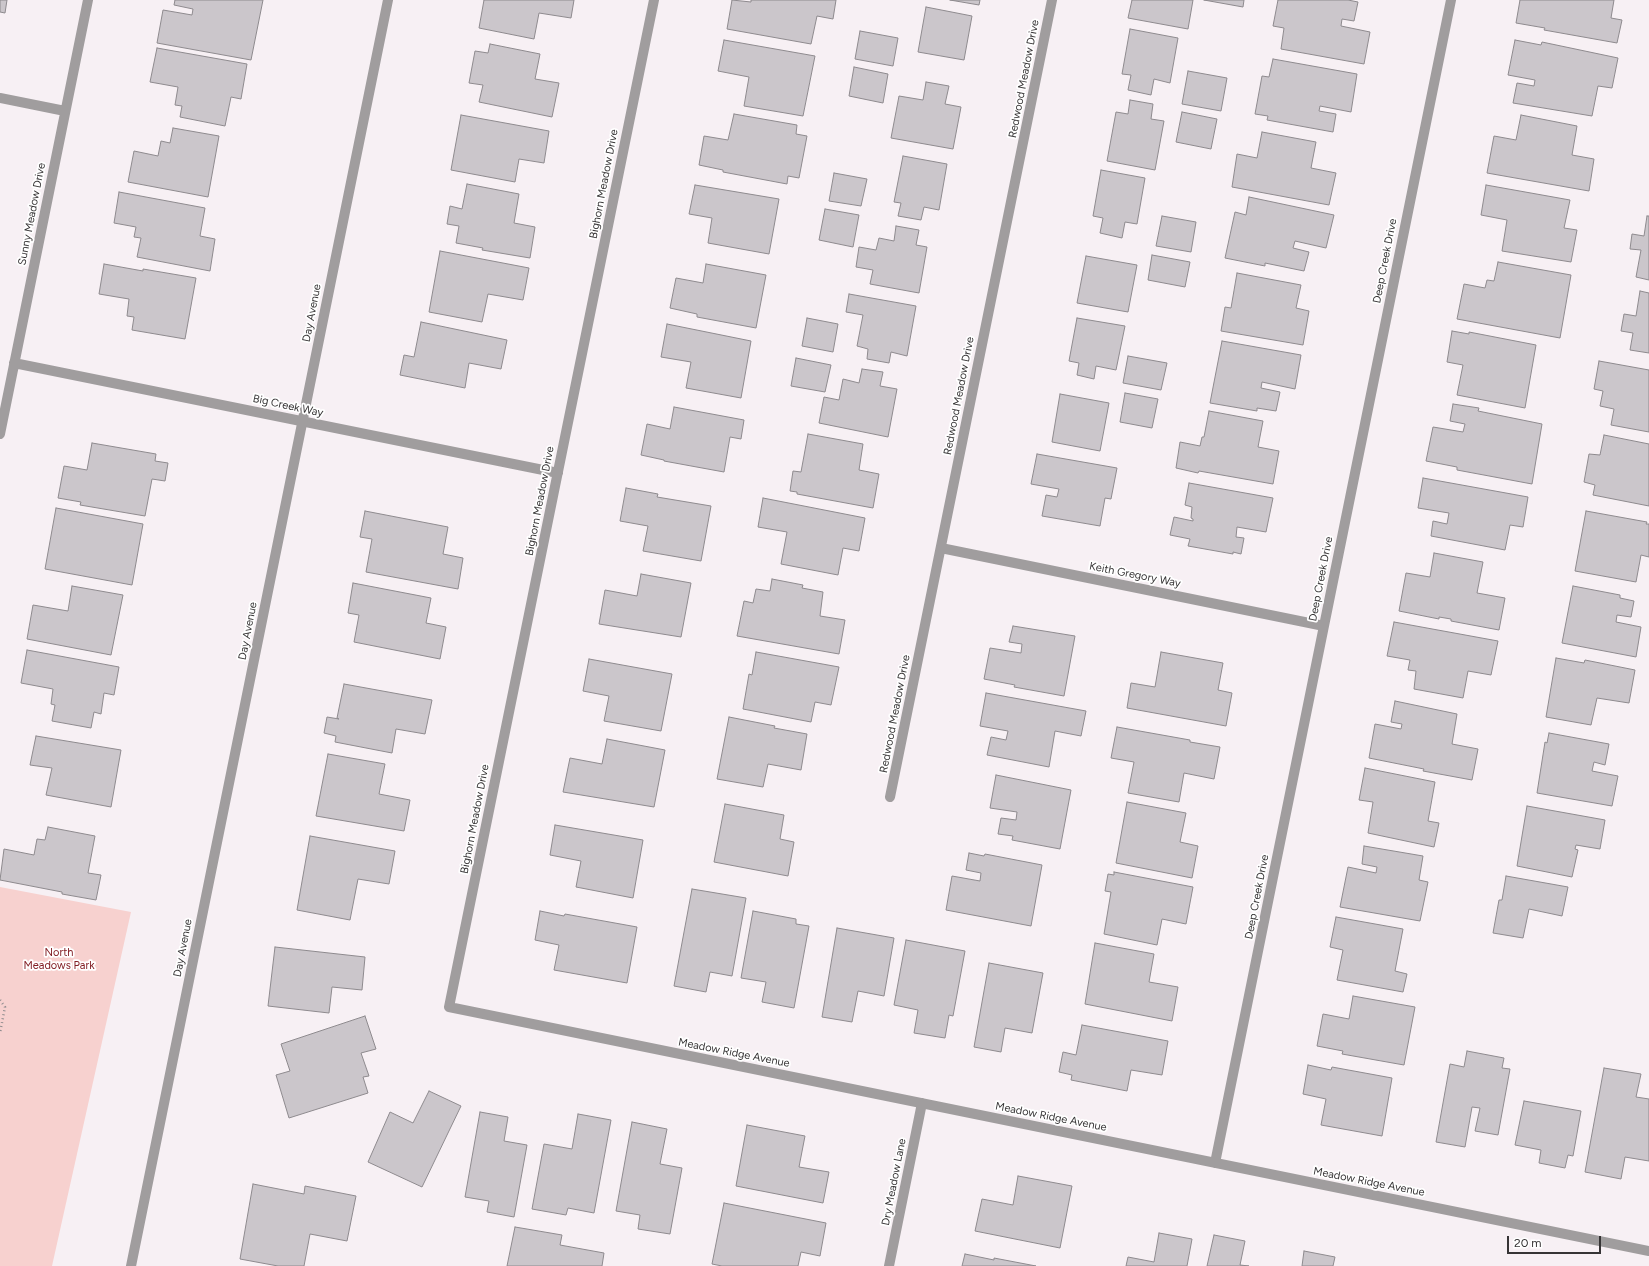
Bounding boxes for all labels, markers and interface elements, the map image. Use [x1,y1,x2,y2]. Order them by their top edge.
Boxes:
street label: Redwood Meadow Drive [1006,19,1042,139]
street label: Bighorn Meadow Drive [587,128,621,240]
street label: Sunny Meadow Drive [16,162,48,266]
street label: Deep Creek Drive [1370,218,1400,304]
street label: Day Avenue [300,283,324,343]
street label: Redwood Meadow Drive [941,336,977,456]
street label: Big Creek Way [252,392,324,420]
street label: Bighorn Meadow Drive [523,445,557,557]
street label: Deep Creek Drive [1306,536,1336,622]
street label: Keith Gregory Way [1088,560,1182,590]
street label: Day Avenue [236,601,260,661]
street label: Redwood Meadow Drive [877,654,913,774]
street label: Bighorn Meadow Drive [458,763,492,875]
street label: Deep Creek Drive [1242,854,1272,940]
street label: Day Avenue [171,918,195,978]
park label: North Meadows Park [24,946,94,972]
street label: Meadow Ridge Avenue [677,1036,791,1070]
street label: Meadow Ridge Avenue [994,1100,1108,1134]
street label: Dry Meadow Lane [879,1137,909,1227]
street label: Meadow Ridge Avenue [1312,1165,1426,1199]
scale bar [1509,1228,1603,1254]
text: 20 m [1514,1236,1542,1250]

